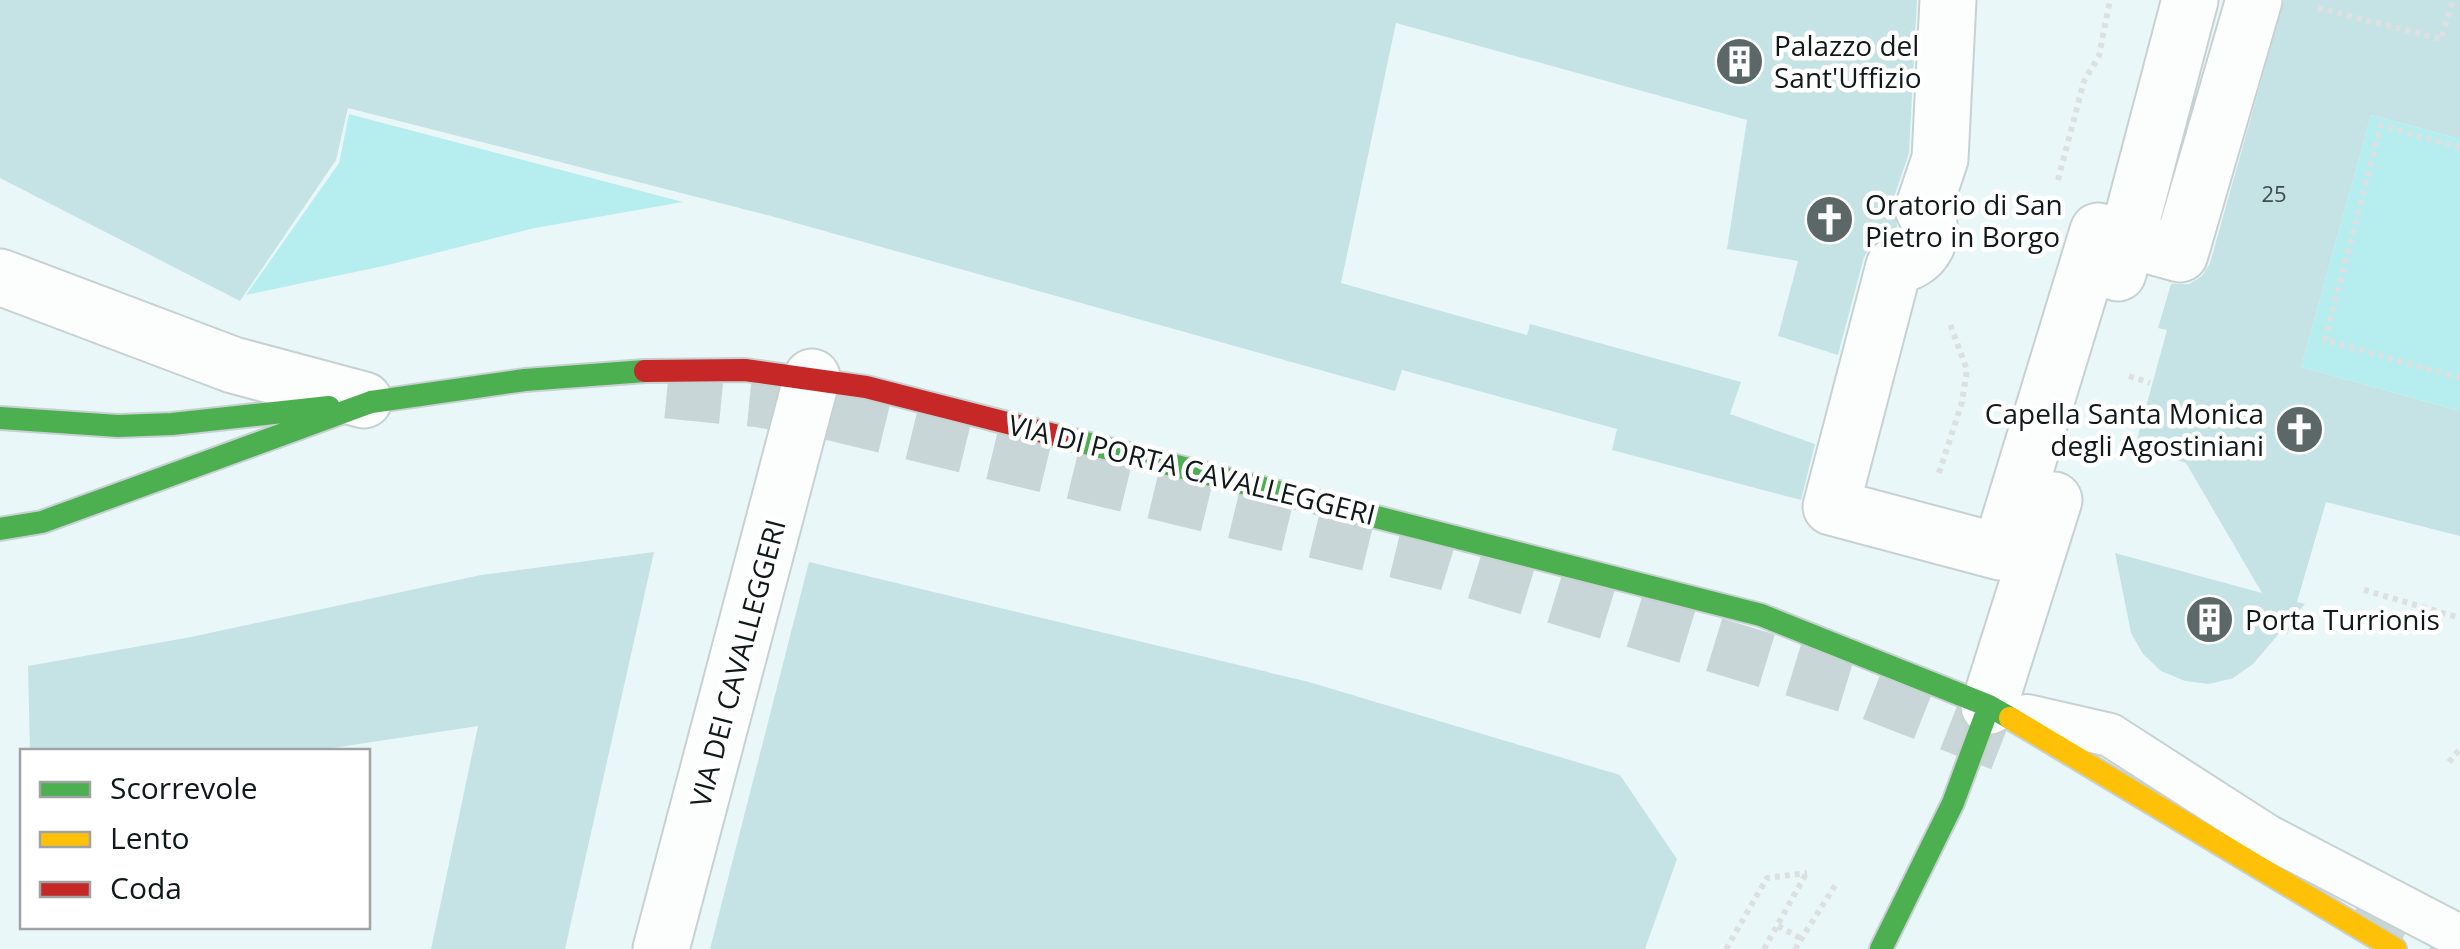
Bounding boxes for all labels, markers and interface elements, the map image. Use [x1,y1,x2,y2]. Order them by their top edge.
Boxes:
place label: Palazzo del Sant'Uffizio [1774,26,1922,96]
building icon: Palazzo del Sant'Uffizio [1713,35,1765,87]
house number: 25 [2261,178,2287,208]
place label: Oratorio di San Pietro in Borgo [1865,185,2063,255]
church icon: Oratorio di San Pietro in Borgo [1804,194,1856,246]
place label: Capella Santa Monica degli Agostiniani [1985,394,2264,464]
church icon: Capella Santa Monica degli Agostiniani [2273,403,2325,455]
street label: VIA DI PORTA CAVALLEGGERI [1004,405,1380,533]
street label: VIA DEI CAVALLEGGERI [680,515,794,811]
building icon: Porta Turrionis [2184,593,2236,645]
place label: Porta Turrionis [2245,600,2440,638]
legend [20,749,370,929]
text: Scorrevole [110,767,258,808]
text: Lento [110,817,190,858]
text: Coda [110,867,182,908]

